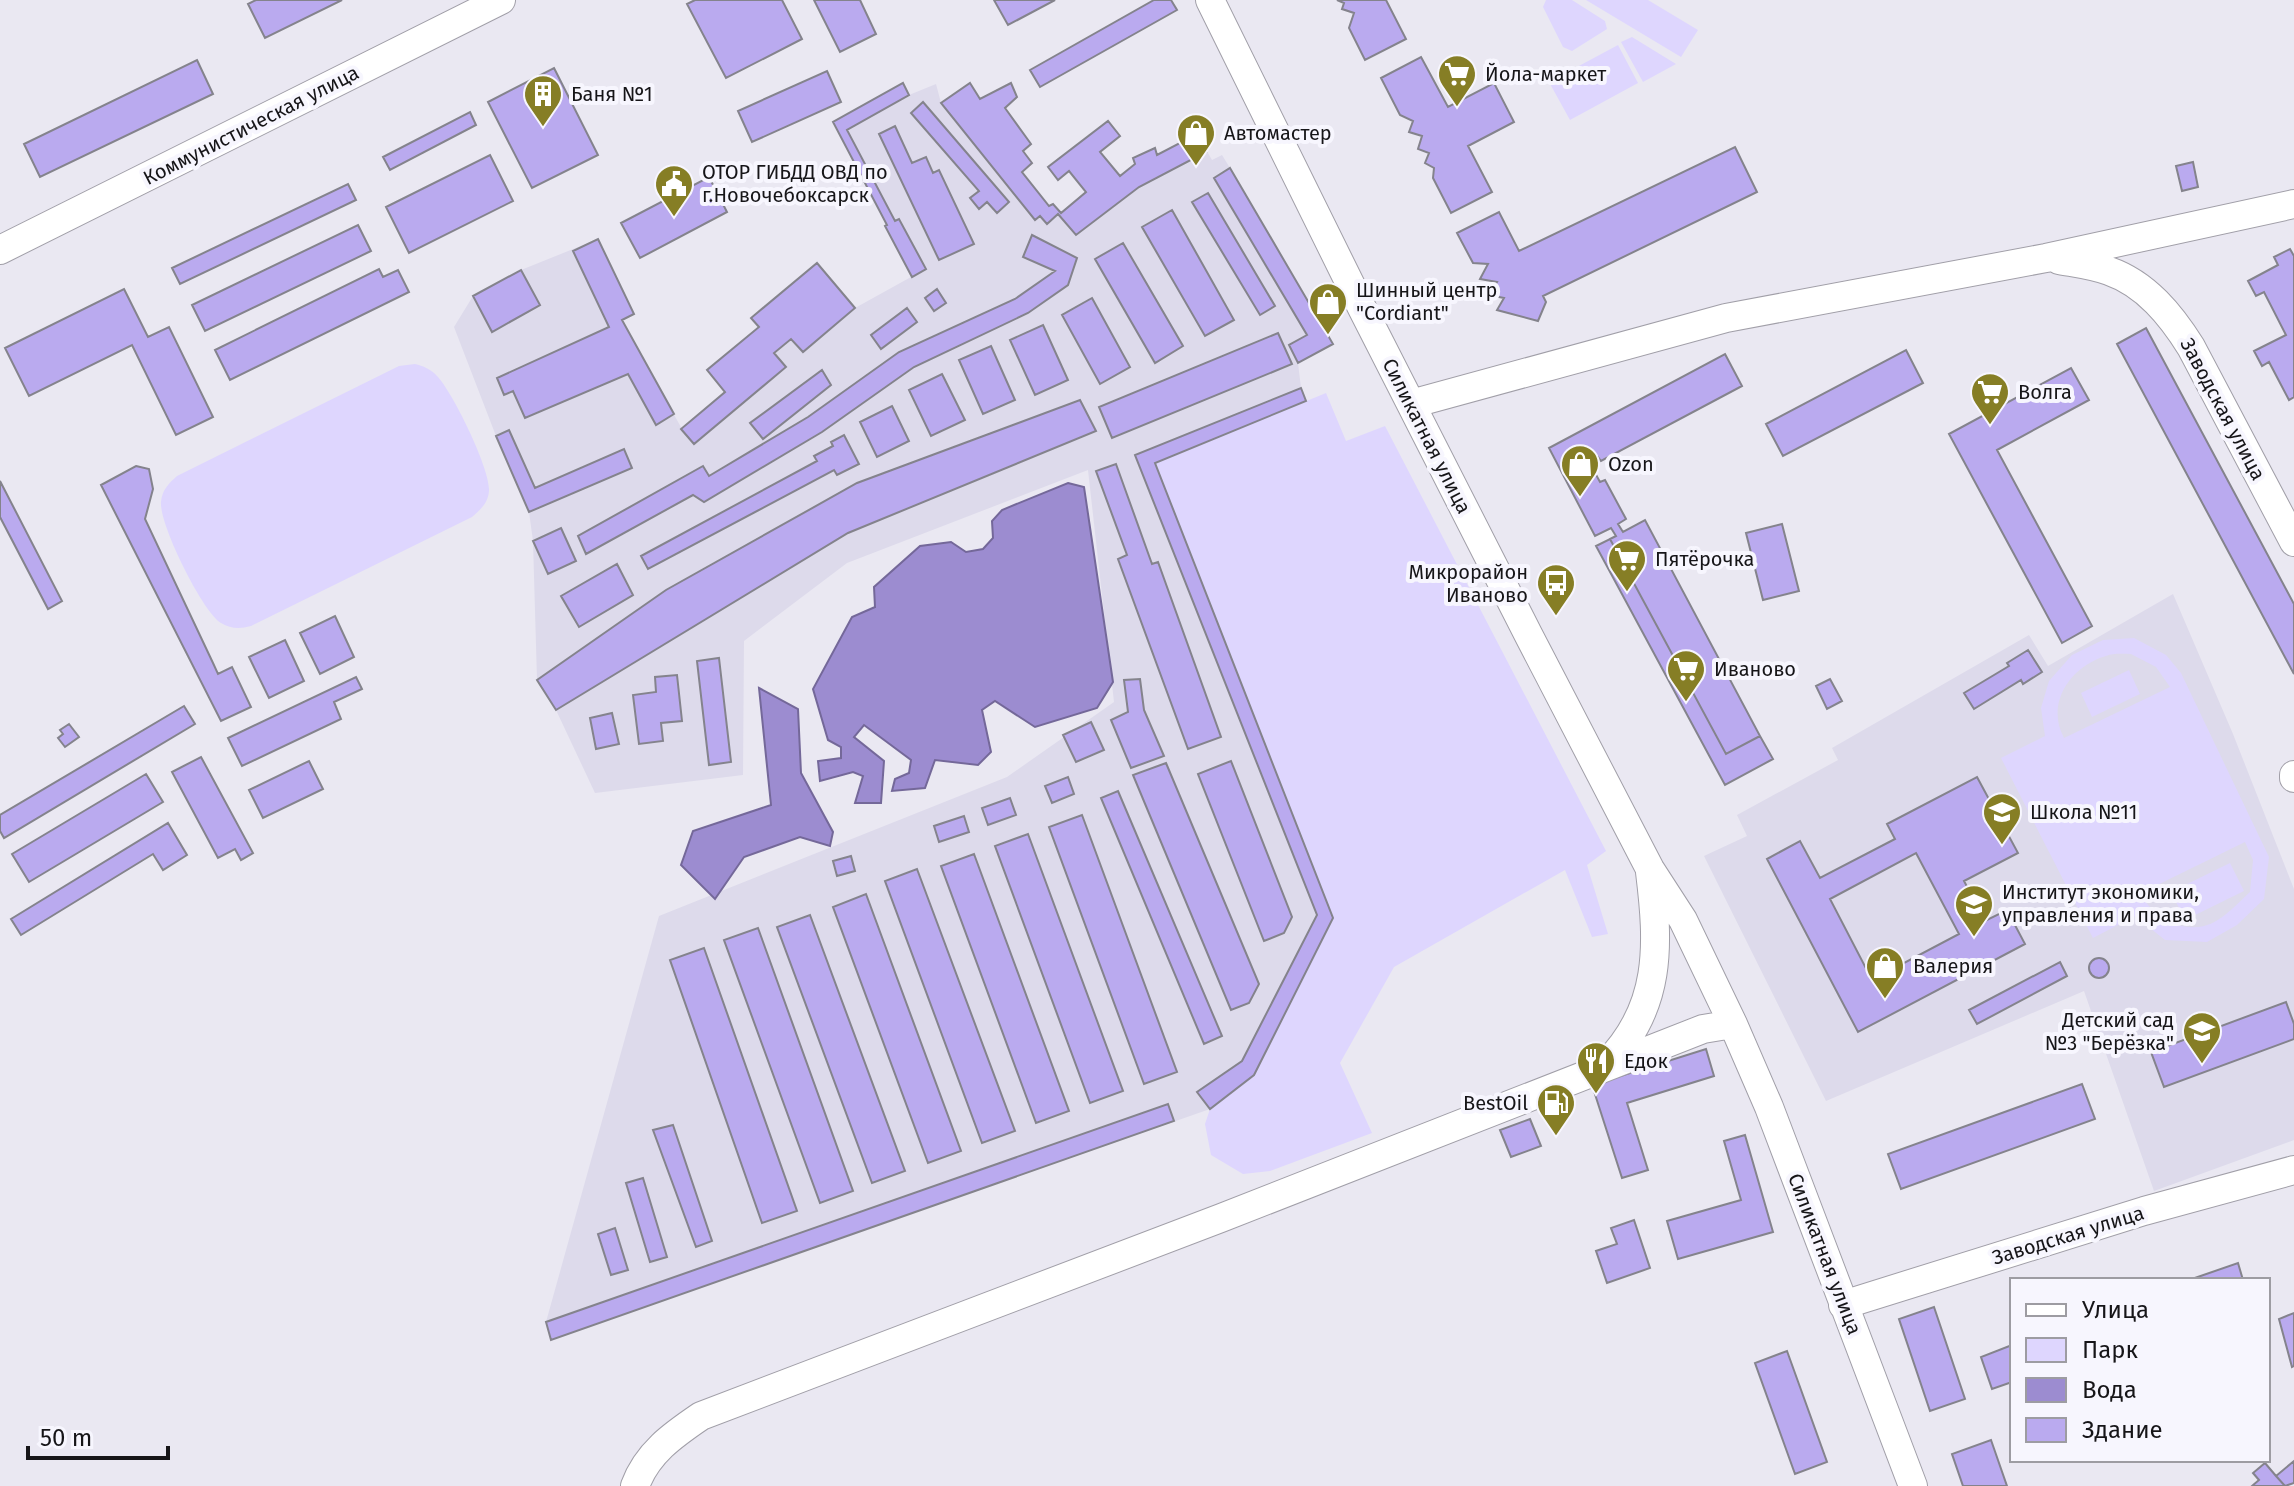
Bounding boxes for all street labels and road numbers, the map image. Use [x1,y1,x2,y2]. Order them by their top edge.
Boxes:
street label: Коммунистическая улица [139,60,363,190]
street label: Заводская улица [2175,334,2271,484]
street label: Силикатная улица [1378,354,1476,518]
street label: Силикатная улица [1783,1170,1867,1338]
street label: Заводская улица [1989,1200,2147,1270]

